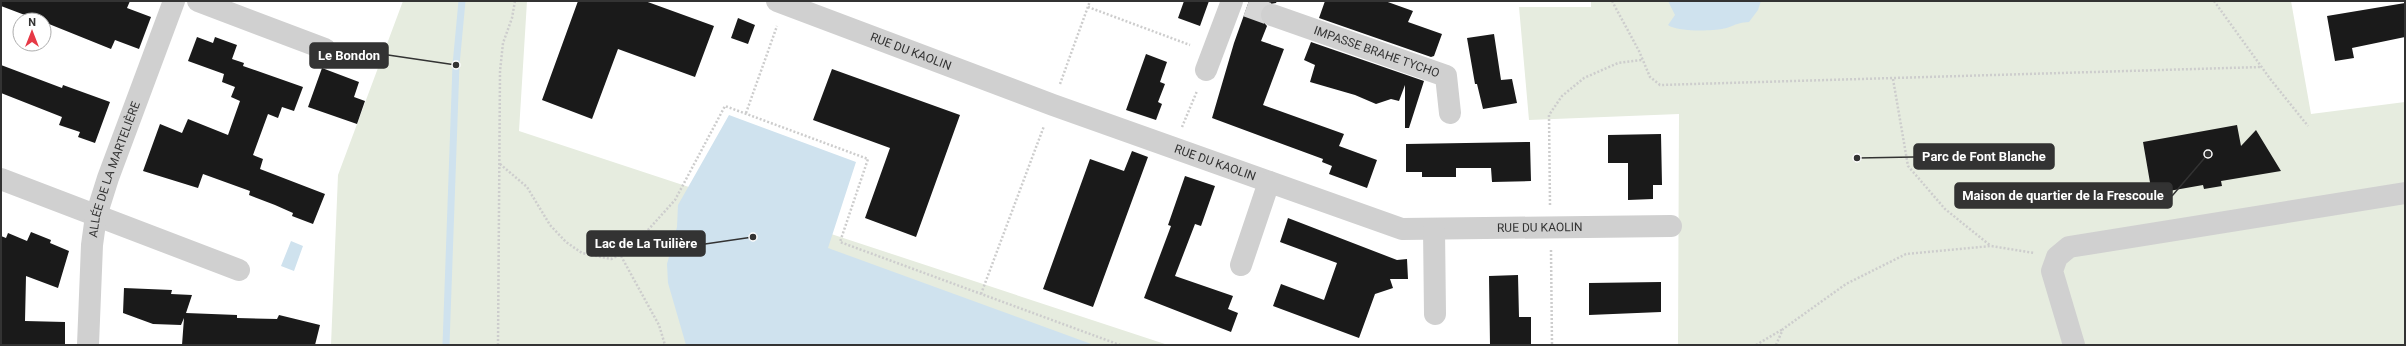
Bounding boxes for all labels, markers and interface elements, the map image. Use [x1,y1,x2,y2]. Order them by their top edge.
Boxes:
north arrow [12,12,52,52]
text: N [28,16,36,29]
street label: IMPASSE BRAHE TYCHO [1312,23,1441,80]
street label: RUE DU KAOLIN [868,30,953,73]
callout: Le Bondon [310,43,388,68]
text: Le Bondon [318,48,380,63]
street label: ALLÉE DE LA MARTELIÈRE [86,99,143,238]
street label: RUE DU KAOLIN [1173,142,1258,184]
callout: Parc de Font Blanche [1914,144,2054,169]
text: Parc de Font Blanche [1922,149,2046,164]
callout: Maison de quartier de la Frescoule [1955,183,2172,208]
text: Maison de quartier de la Frescoule [1962,188,2164,203]
street label: RUE DU KAOLIN [1497,220,1582,235]
callout: Lac de La Tuilière [587,231,705,256]
text: Lac de La Tuilière [595,236,697,251]

